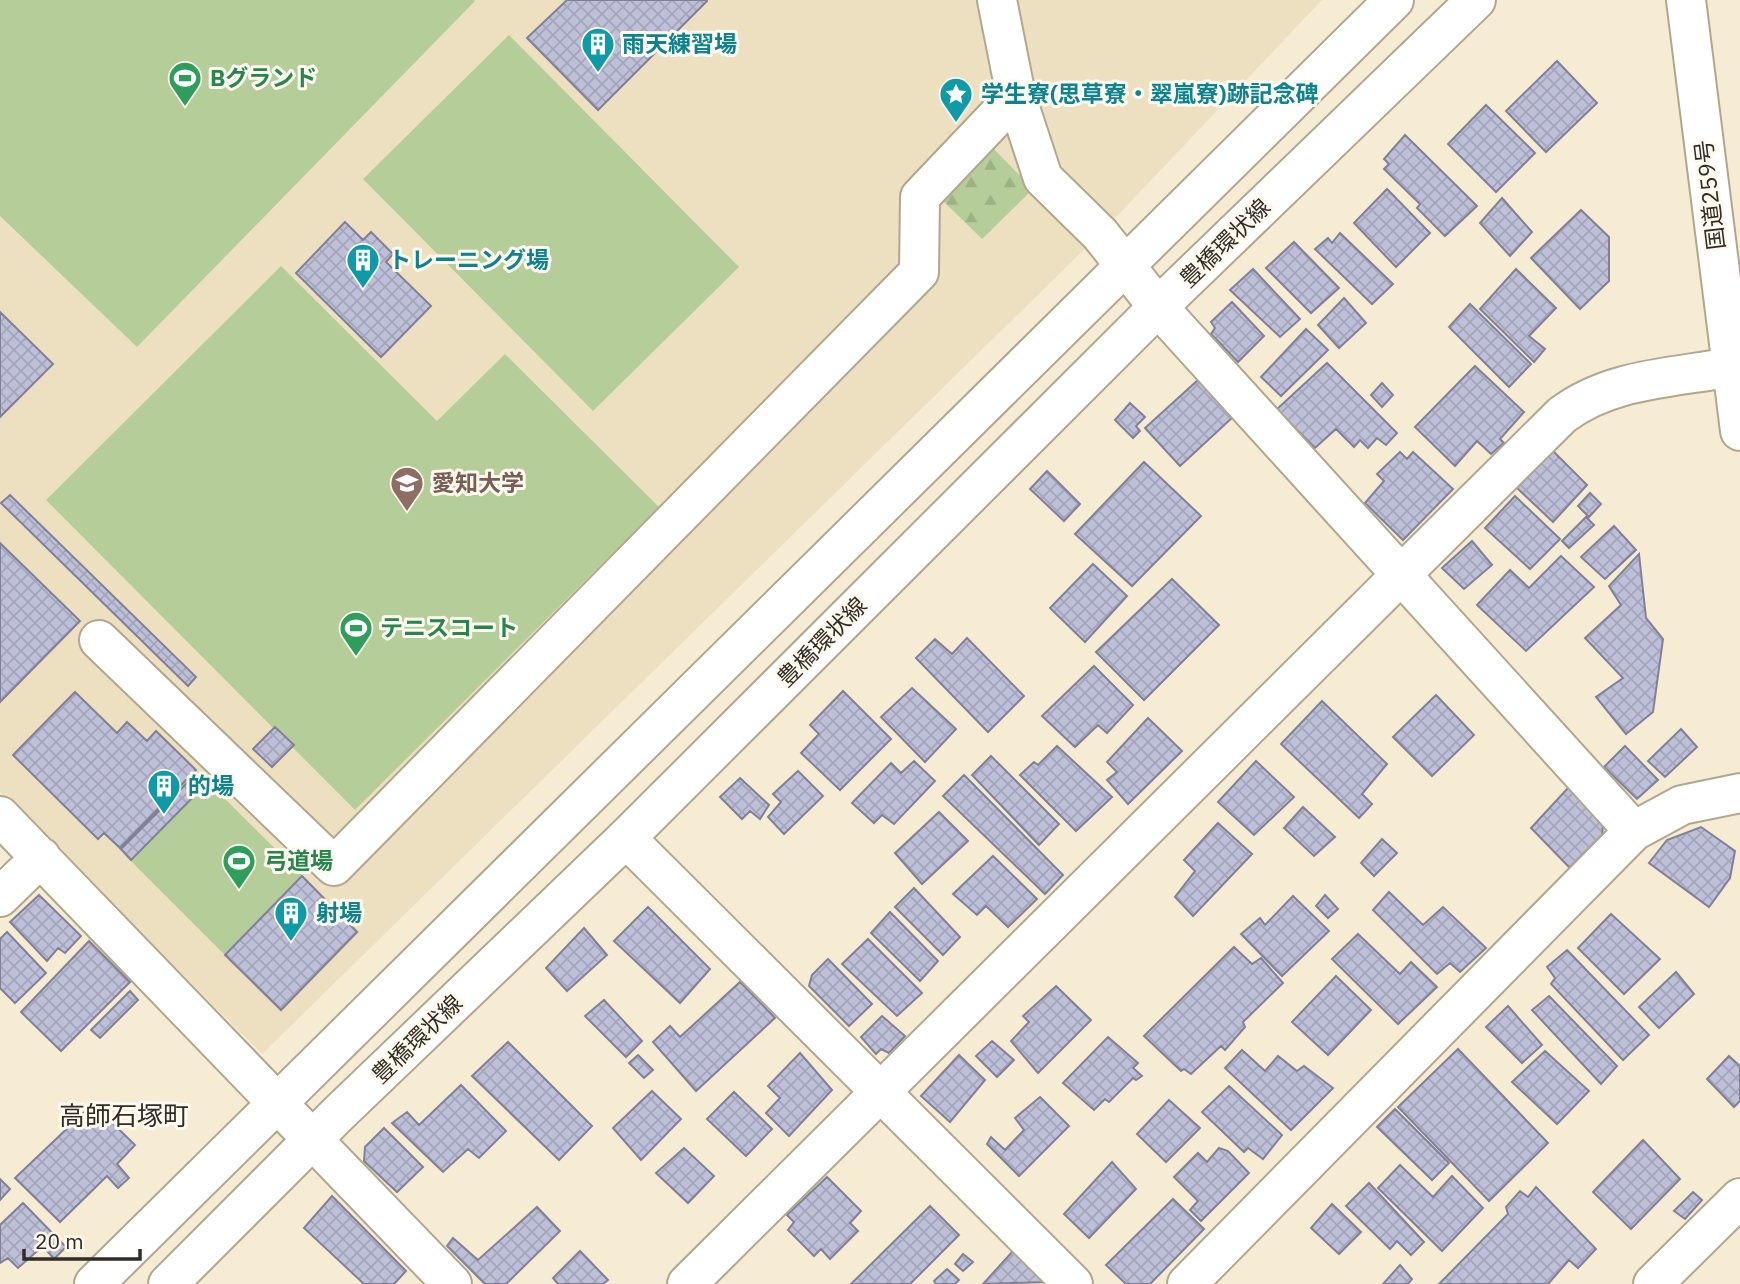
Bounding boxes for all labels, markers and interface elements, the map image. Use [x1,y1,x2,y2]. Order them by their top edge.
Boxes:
building icon: 雨天練習場 [579,25,617,74]
place label: 雨天練習場 [622,28,737,58]
sports icon: Bグランド [166,59,204,108]
place label: Bグランド [210,62,317,92]
place icon: 学生寮(思草寮・翠嵐寮)跡記念碑 [937,75,975,124]
place label: 学生寮(思草寮・翠嵐寮)跡記念碑 [981,78,1319,108]
street label: 国道259号 [1687,139,1731,252]
street label: 豊橋環状線 [1173,192,1276,293]
building icon: トレーニング場 [344,241,382,290]
place label: トレーニング場 [388,244,549,274]
school or university icon: 愛知大学 [388,464,426,513]
place label: 愛知大学 [432,467,524,497]
street label: 豊橋環状線 [770,590,873,693]
sports icon: テニスコート [337,609,375,658]
place label: テニスコート [380,612,518,642]
building icon: 的場 [145,767,183,816]
place label: 的場 [188,770,234,800]
sports icon: 弓道場 [220,842,258,891]
place label: 弓道場 [264,845,333,875]
building icon: 射場 [272,894,310,943]
place label: 射場 [316,897,362,927]
street label: 豊橋環状線 [365,988,468,1089]
district label: 高師石塚町 [59,1098,189,1132]
scale bar [24,1218,140,1262]
text: 20 m [35,1227,84,1255]

